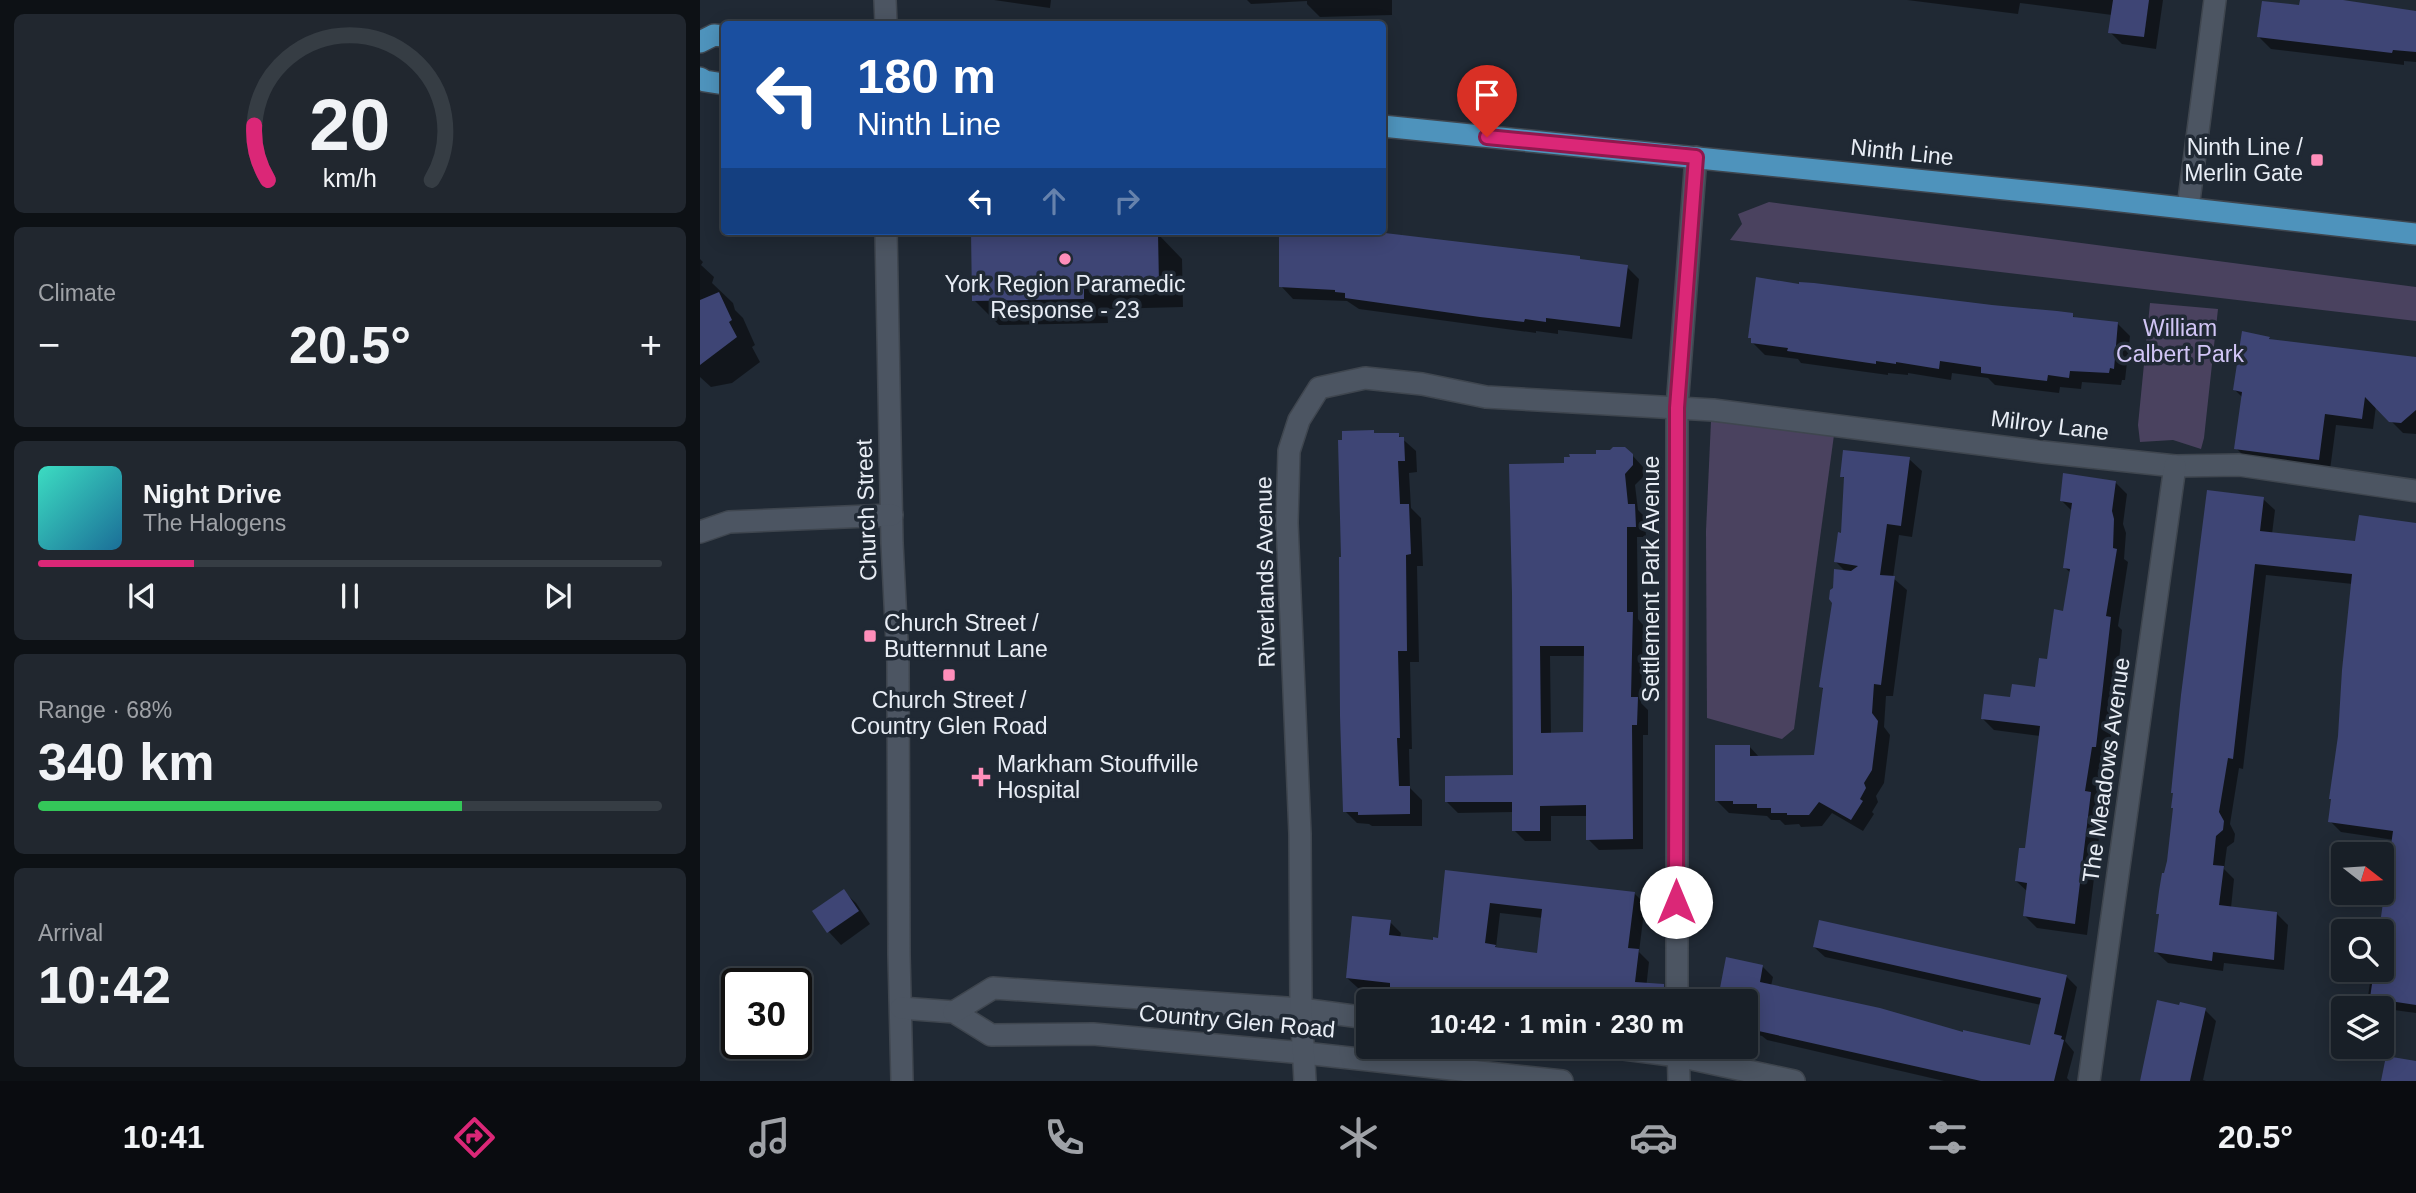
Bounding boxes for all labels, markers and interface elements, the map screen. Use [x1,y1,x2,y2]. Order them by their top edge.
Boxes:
icon: left [742,49,833,140]
text: 180 m [857,49,996,103]
pin [1457,65,1517,137]
icon: arrive [1468,76,1506,114]
text: 20 [310,84,390,165]
text: Ninth Line [857,106,1001,142]
street label: Ninth Line [1849,134,1955,170]
place label: Ninth Line / Merlin Gate [2184,134,2304,186]
marker: Ninth Line / Merlin Gate [2309,152,2325,168]
text: km/h [323,164,377,192]
icon: left [962,182,1000,220]
icon: ahead [1035,182,1073,220]
icon: right [1108,182,1146,220]
marker: York Region Paramedic Response - 23 [1057,251,1073,267]
place label: York Region Paramedic Response - 23 [945,271,1185,323]
text: Climate [38,280,116,306]
park label: William Calbert Park [2116,315,2244,367]
text: 20.5° [289,316,411,374]
text: − [38,324,60,366]
text: + [640,324,662,366]
street label: Milroy Lane [1989,405,2111,445]
street label: Church Street [851,438,881,581]
street label: Settlement Park Avenue [1638,456,1664,702]
street label: Riverlands Avenue [1250,476,1280,668]
text: Night Drive [143,479,282,509]
text: The Halogens [143,510,286,536]
icon: previous [123,577,161,615]
icon: pause [331,577,369,615]
icon: next [539,577,577,615]
place label: Church Street / Butternnut Lane [884,610,1048,662]
marker: Church Street / Butternnut Lane [862,628,878,644]
street label: The Meadows Avenue [2077,656,2135,884]
marker: Church Street / Country Glen Road [941,667,957,683]
place label: Church Street / Country Glen Road [851,687,1047,739]
text: Range · 68% [38,697,172,723]
text: 340 km [38,733,214,791]
place label: Markham Stouffville Hospital [997,751,1199,803]
marker: Markham Stouffville Hospital [971,767,991,787]
north arrow [2331,842,2394,905]
map controls [2331,842,2394,1059]
position arrow [1639,865,1713,939]
button: search [2331,919,2394,982]
text: Arrival [38,920,103,946]
text: 10:42 [38,956,171,1014]
speed limit sign: 30 [721,968,812,1059]
button: layers [2331,996,2394,1059]
street label: Country Glen Road [1138,999,1336,1043]
text: 10:42 · 1 min · 230 m [1430,1009,1684,1039]
icon: directions [450,1113,499,1162]
icon: music [745,1113,794,1162]
icon: phone [1040,1113,1089,1162]
icon: climate [1334,1113,1383,1162]
icon: car [1629,1113,1678,1162]
icon: filters [1923,1113,1972,1162]
text: 10:41 [123,1119,205,1155]
text: 20.5° [2218,1119,2293,1155]

